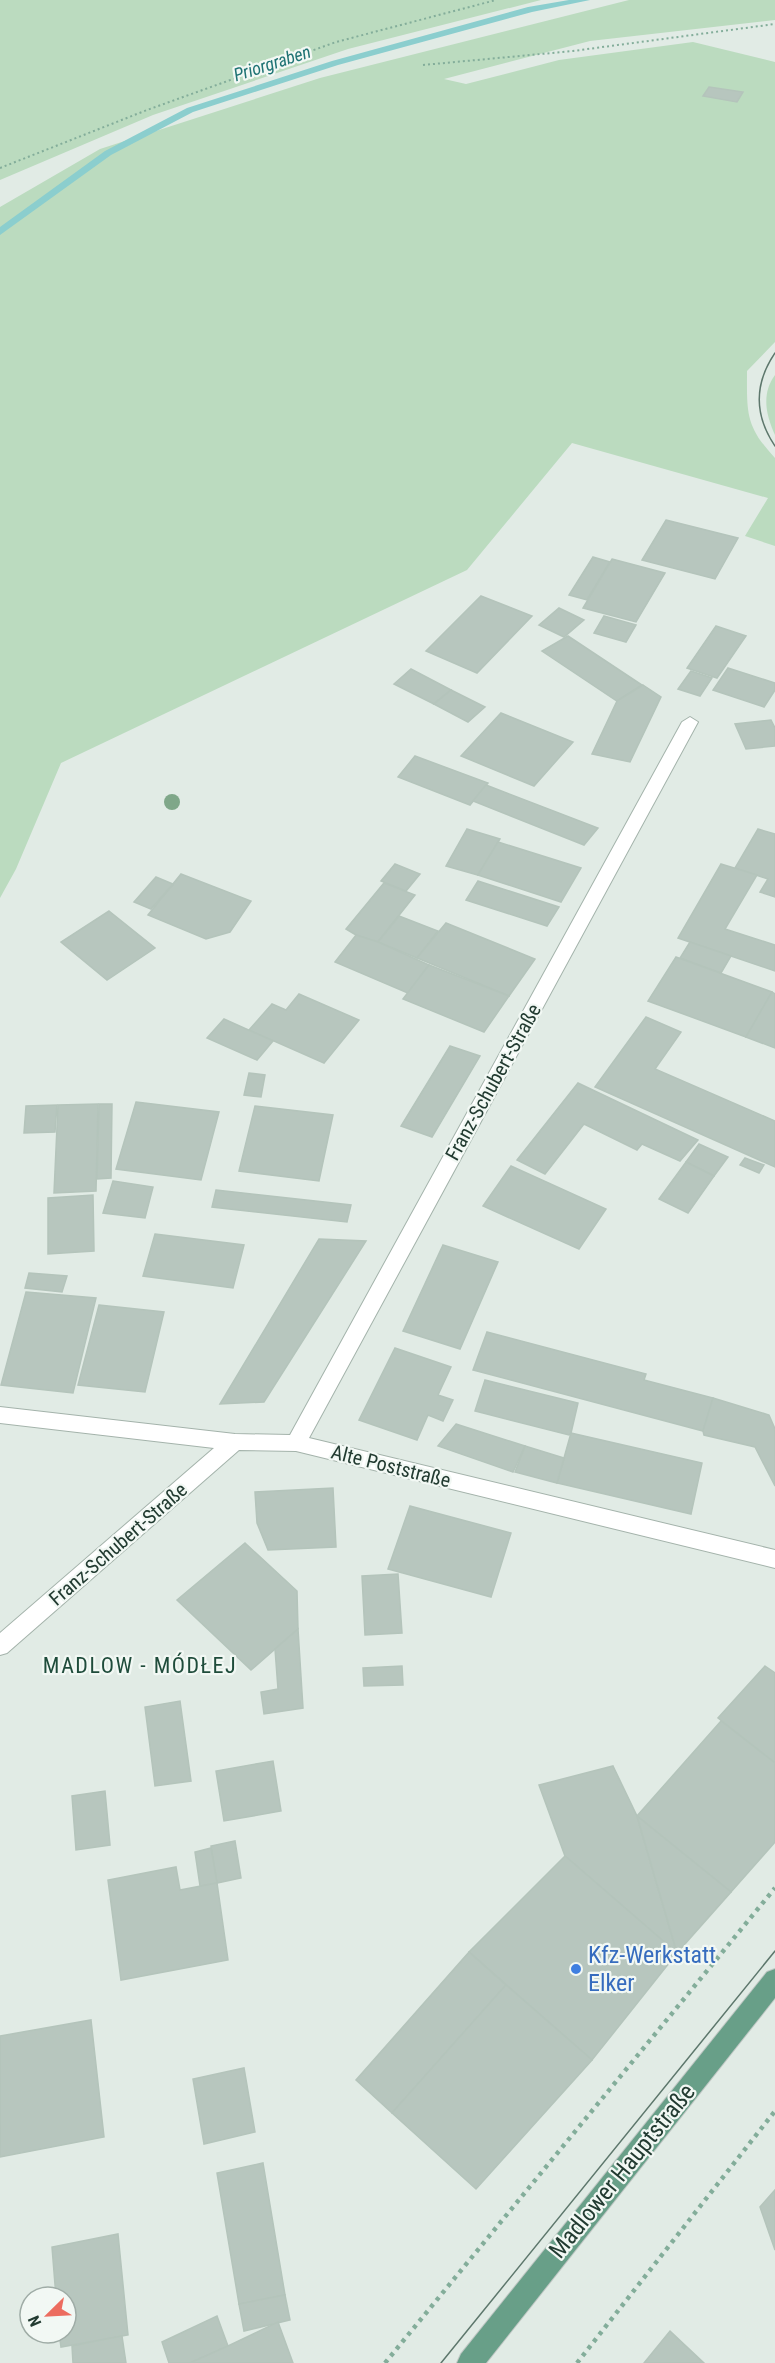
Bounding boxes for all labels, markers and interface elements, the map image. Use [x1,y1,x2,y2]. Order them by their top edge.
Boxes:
water label: Priorgraben [231,41,313,85]
street label: Franz-Schubert-Straße [440,1000,546,1164]
street label: Alte Poststraße [329,1440,453,1492]
street label: Franz-Schubert-Straße [44,1478,192,1610]
district label: MADLOW - MÓDŁEJ [43,1652,237,1678]
place label: Kfz-Werkstatt Elker [588,1941,716,1997]
marker: Kfz-Werkstatt Elker [569,1962,583,1976]
street label: Madlower Hauptstraße [543,2078,701,2264]
north arrow [18,2285,78,2345]
text: N [24,2313,45,2329]

